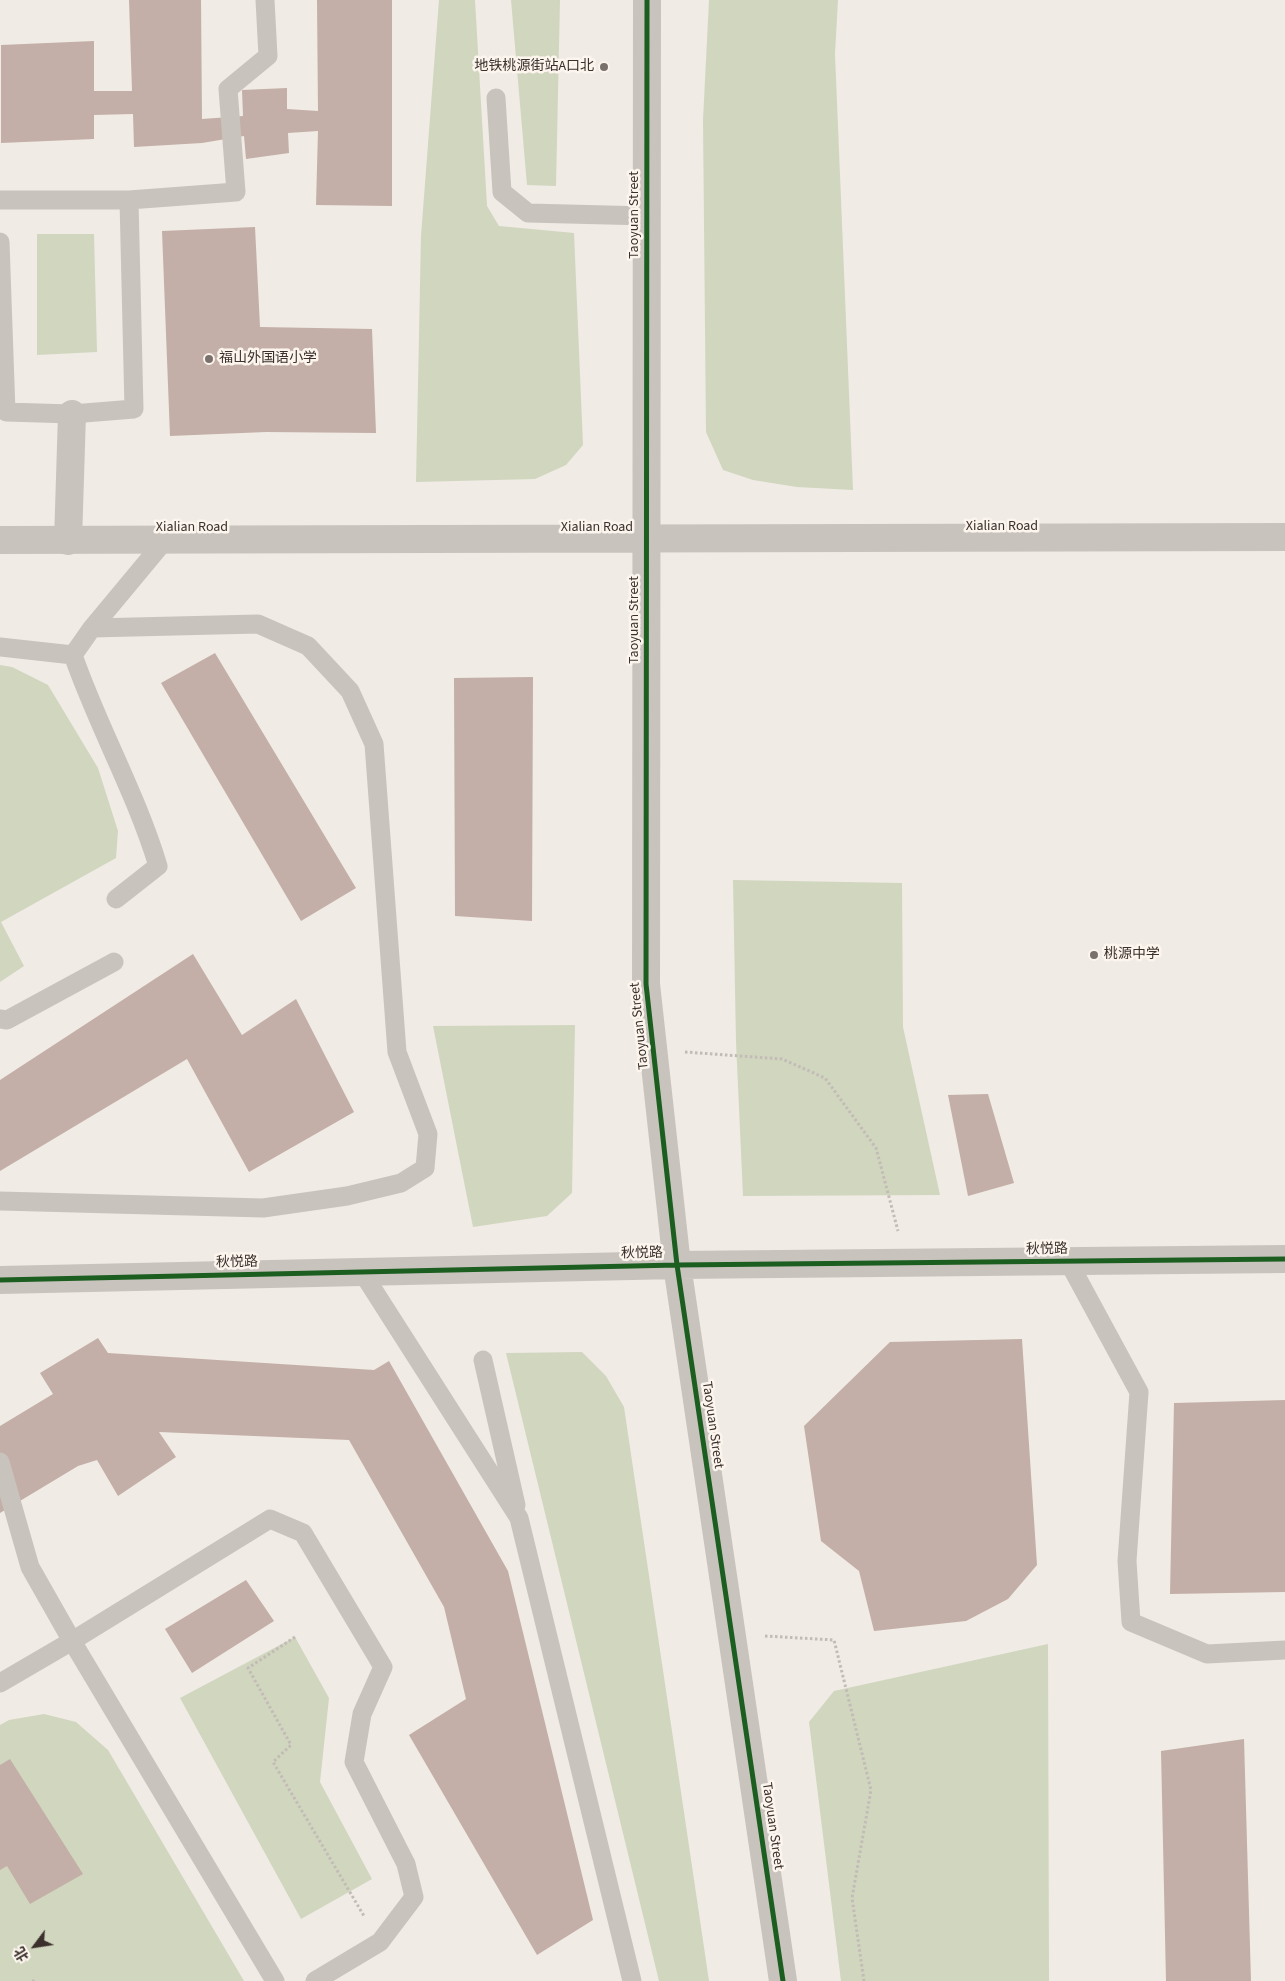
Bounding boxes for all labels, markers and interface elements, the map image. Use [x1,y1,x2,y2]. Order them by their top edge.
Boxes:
place label: 地铁桃源街站A口北 [474,59,594,75]
marker: 地铁桃源街站A口北 [598,61,610,73]
street label: Taoyuan Street [627,171,643,259]
place label: 福山外国语小学 [219,351,317,367]
marker: 福山外国语小学 [203,353,215,365]
street label: Xialian Road [966,519,1038,535]
street label: Xialian Road [156,520,228,536]
street label: Xialian Road [561,520,633,536]
street label: Taoyuan Street [627,576,643,664]
place label: 桃源中学 [1104,947,1160,963]
marker: 桃源中学 [1088,949,1100,961]
street label: Taoyuan Street [627,981,653,1071]
street label: 秋悦路 [1026,1241,1068,1259]
street label: 秋悦路 [621,1245,663,1263]
street label: 秋悦路 [216,1254,258,1272]
street label: Taoyuan Street [698,1380,726,1470]
street label: Taoyuan Street [758,1781,786,1871]
north arrow [10,1921,60,1971]
text: 北 [10,1943,34,1965]

